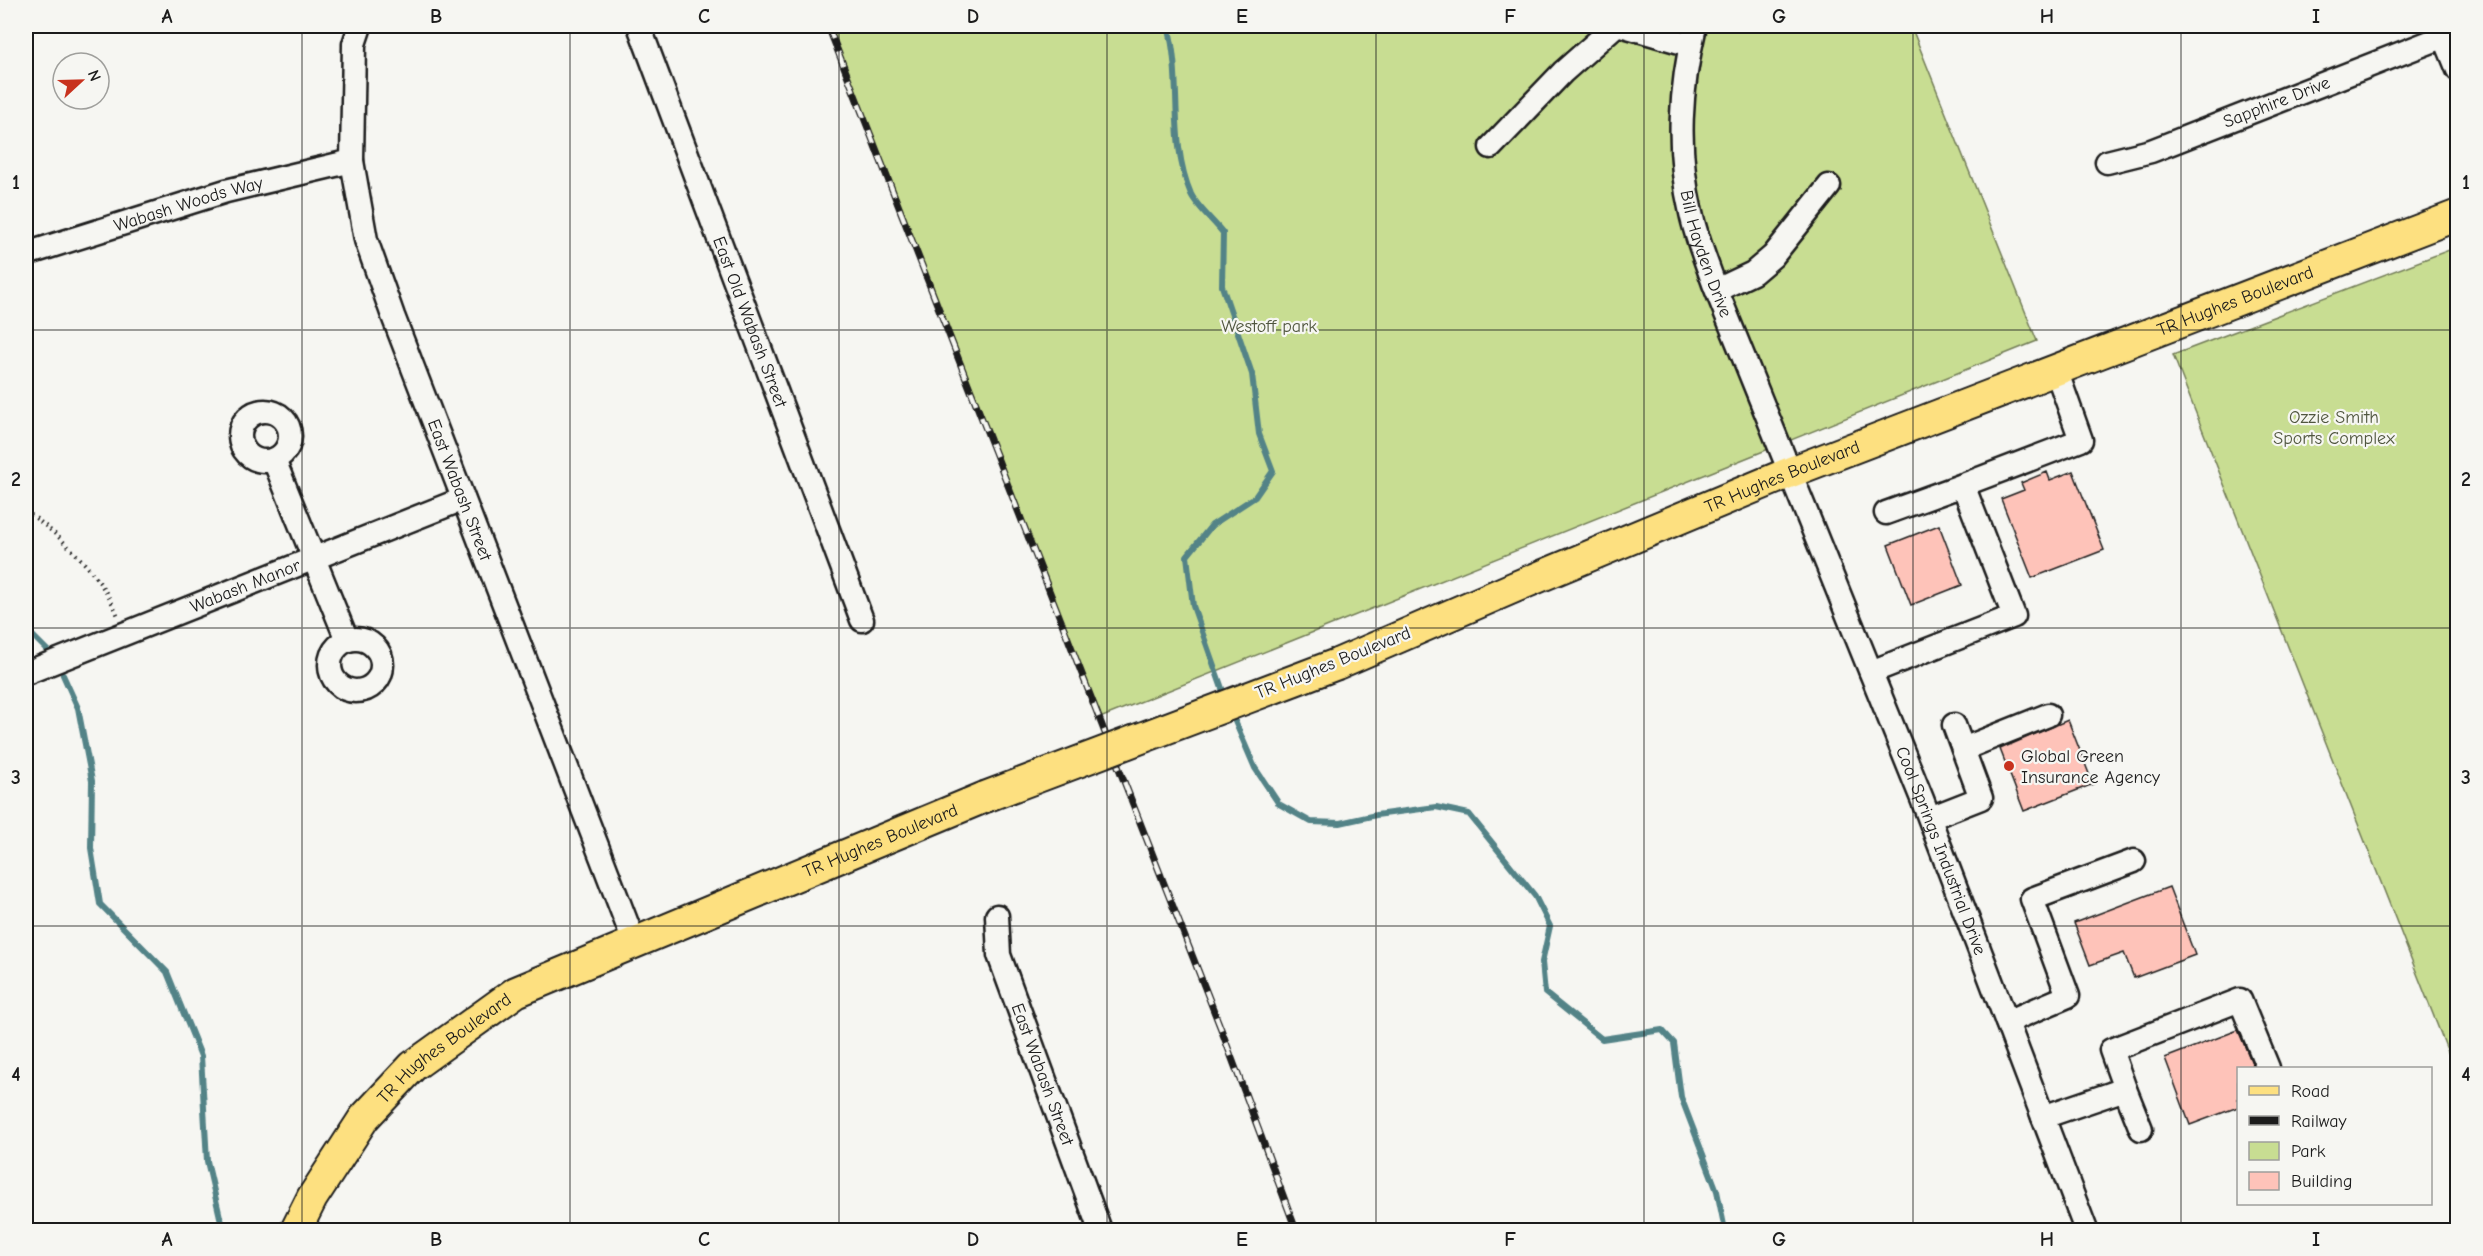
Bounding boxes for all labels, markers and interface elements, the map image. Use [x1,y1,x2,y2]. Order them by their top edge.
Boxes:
text: A [161,5,173,28]
text: B [430,5,442,28]
text: C [698,5,710,28]
text: D [967,5,979,28]
text: E [1236,5,1248,28]
text: F [1504,5,1516,28]
text: G [1772,5,1786,28]
text: H [2040,5,2054,28]
text: I [2312,5,2320,28]
north arrow [51,51,111,111]
text: N [84,68,104,84]
street label: Sapphire Drive [2220,72,2333,132]
text: 1 [12,171,20,194]
text: 1 [2462,171,2470,194]
street label: Wabash Woods Way [111,172,266,236]
street label: Bill Hayden Drive [1676,188,1737,320]
street label: East Old Wabash Street [708,233,792,411]
street label: TR Hughes Boulevard [2154,261,2316,340]
park label: Westoff park [1221,316,1317,337]
park label: Ozzie Smith Sports Complex [2273,407,2395,449]
street label: East Wabash Street [423,416,497,564]
street label: TR Hughes Boulevard [1701,436,1863,517]
text: 2 [11,468,21,491]
text: 2 [2461,468,2471,491]
street label: Wabash Manor [187,554,304,617]
street label: TR Hughes Boulevard [1252,622,1414,704]
street label: Cool Springs Industrial Drive [1891,743,1991,958]
place label: Global Green Insurance Agency [2021,746,2161,788]
marker: Global Green Insurance Agency [2002,759,2016,773]
text: 3 [11,766,21,789]
text: 3 [2461,766,2471,789]
street label: TR Hughes Boulevard [800,799,961,882]
street label: TR Hughes Boulevard [373,989,515,1108]
street label: East Wabash Street [1007,1000,1079,1149]
text: 4 [11,1063,21,1086]
text: 4 [2461,1063,2471,1086]
legend [2237,1067,2432,1205]
text: Road [2291,1081,2330,1102]
text: Railway [2291,1111,2348,1132]
text: Park [2291,1141,2326,1162]
text: Building [2291,1171,2353,1192]
text: A [161,1228,173,1251]
text: B [430,1228,442,1251]
text: C [698,1228,710,1251]
text: D [967,1228,979,1251]
text: E [1236,1228,1248,1251]
text: F [1504,1228,1516,1251]
text: G [1772,1228,1786,1251]
text: H [2040,1228,2054,1251]
text: I [2312,1228,2320,1251]

